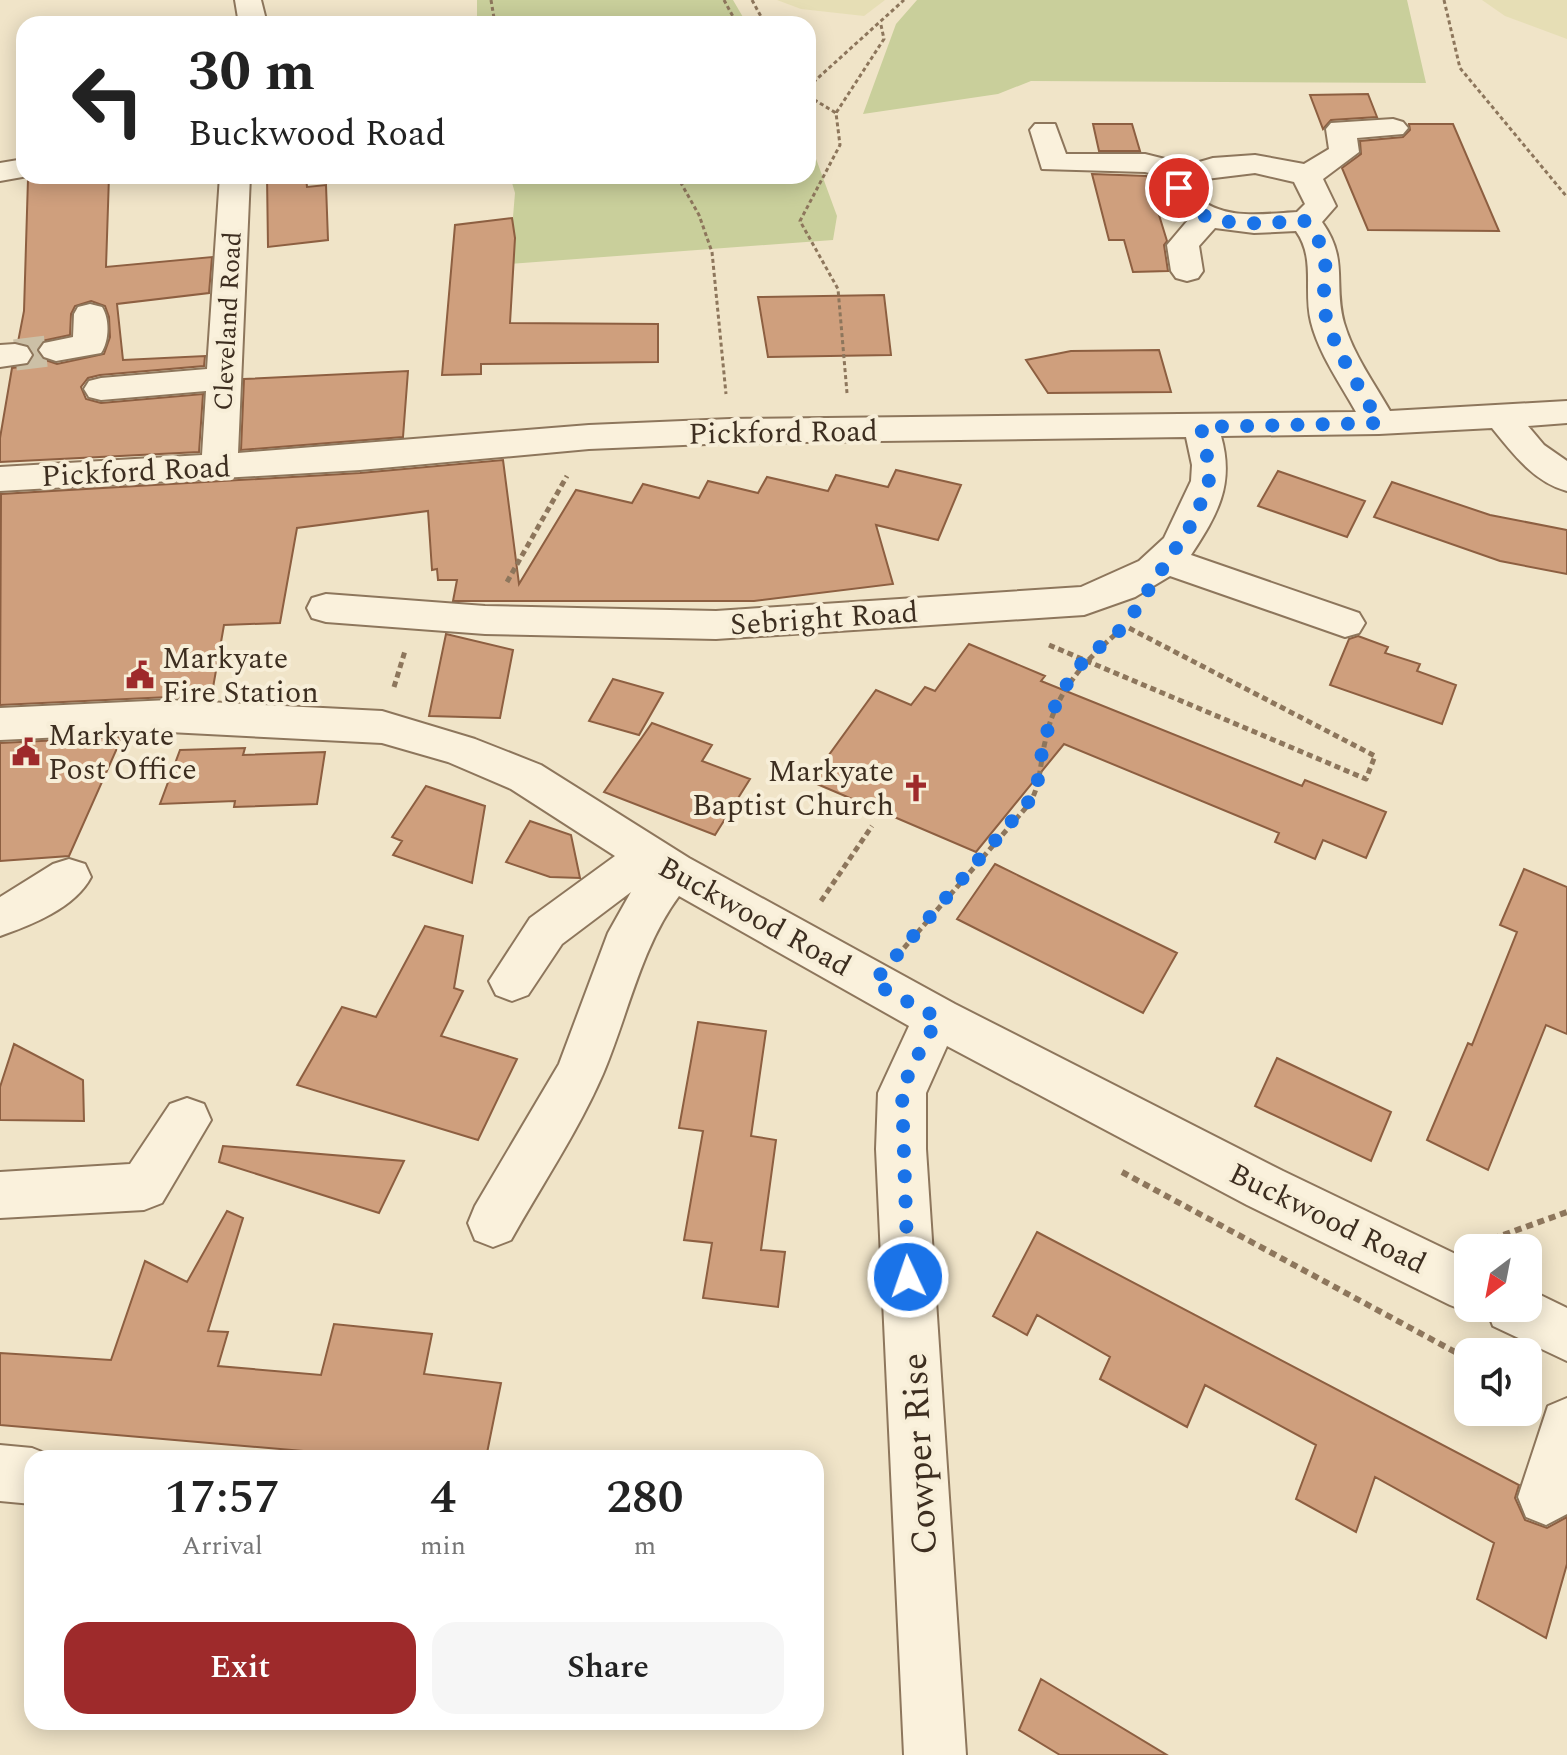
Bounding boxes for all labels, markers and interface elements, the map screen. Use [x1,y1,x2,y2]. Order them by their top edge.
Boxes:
text: 30 m [188,30,315,115]
icon: left [56,48,160,152]
text: Buckwood Road [188,107,446,162]
pin [1145,154,1213,222]
icon: arrive [1157,166,1201,210]
street label: Cleveland Road [203,230,253,412]
street label: Pickford Road [688,408,878,458]
street label: Pickford Road [40,444,232,500]
street label: Sebright Road [728,589,920,649]
place label: Markyate Fire Station [162,636,319,716]
public building icon: Markyate Fire Station [125,660,155,690]
place label: Markyate Post Office [48,713,197,793]
public building icon: Markyate Post Office [11,737,41,767]
place label: Markyate Baptist Church [692,749,894,829]
church icon: Markyate Baptist Church [901,773,931,803]
street label: Buckwood Road [649,845,860,989]
street label: Buckwood Road [1221,1151,1434,1287]
north arrow [1454,1234,1542,1322]
map controls [1454,1234,1542,1426]
position arrow [866,1235,950,1319]
button: sound [1454,1338,1542,1426]
street label: Cowper Rise [888,1352,953,1556]
text: 17:57 [164,1461,280,1534]
text: 4 [430,1461,456,1534]
text: 280 [606,1461,684,1534]
text: Arrival [182,1526,263,1566]
text: min [420,1526,466,1566]
text: m [634,1526,656,1566]
button: Exit [64,1622,416,1714]
button: Share [432,1622,784,1714]

